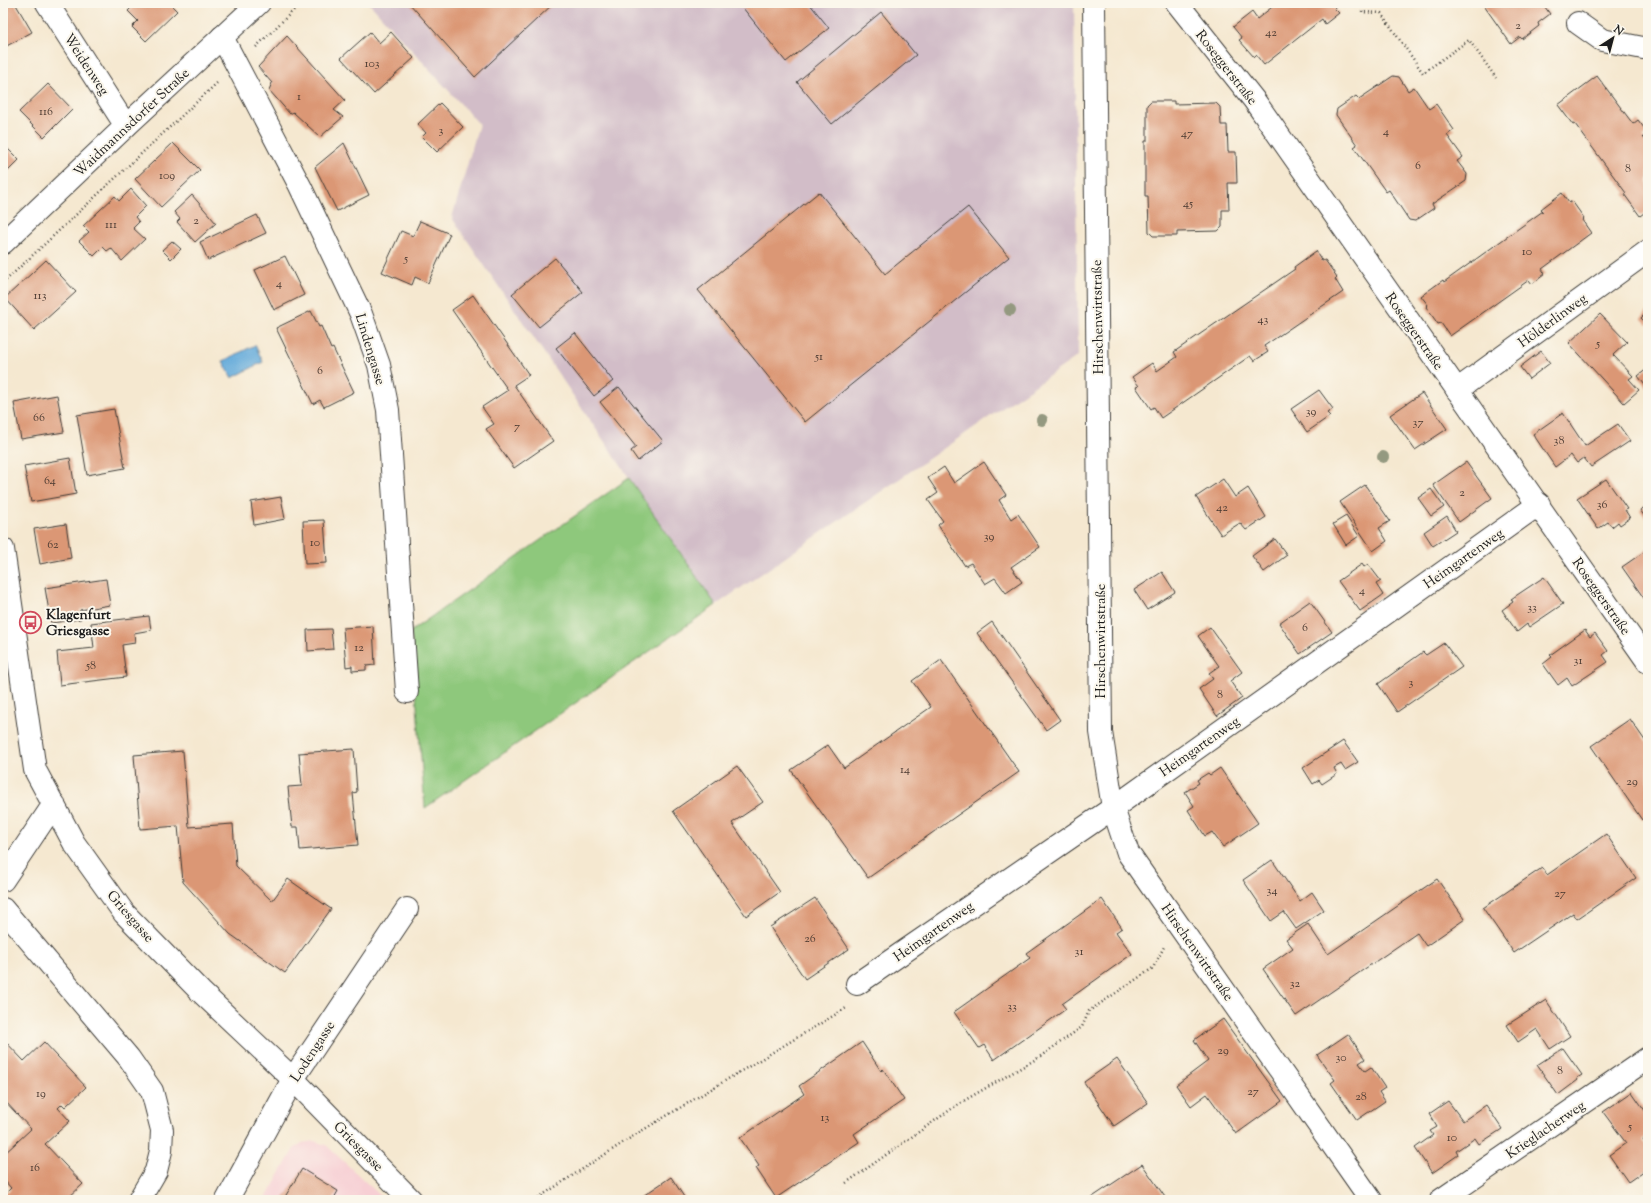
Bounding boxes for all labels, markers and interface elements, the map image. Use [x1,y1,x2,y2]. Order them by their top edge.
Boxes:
house number: 2 [1515,17,1521,35]
north arrow [1593,18,1633,58]
text: N [1609,21,1627,40]
house number: 42 [1265,24,1277,42]
street label: Roseggerstraße [1190,26,1261,110]
street label: Weidenweg [58,30,113,100]
house number: 103 [364,55,380,73]
street label: Waidmannsdorfer Straße [70,64,195,183]
house number: 1 [297,88,301,106]
house number: 116 [39,103,53,121]
house number: 3 [439,122,444,140]
house number: 4 [1383,123,1389,141]
house number: 47 [1181,125,1193,143]
house number: 6 [1415,157,1421,175]
house number: 8 [1625,160,1631,178]
house number: 109 [159,167,175,185]
house number: 45 [1183,195,1193,213]
house number: 2 [193,212,199,230]
house number: 111 [105,216,117,234]
house number: 10 [1522,243,1532,261]
house number: 5 [403,250,408,268]
street label: Hirschenwirtstraße [1088,259,1110,375]
house number: 4 [276,275,282,293]
house number: 113 [33,287,47,305]
street label: Roseggerstraße [1379,289,1448,375]
street label: Hölderlinweg [1515,290,1592,354]
street label: Lindengasse [349,311,389,388]
house number: 43 [1258,311,1269,329]
house number: 5 [1595,335,1600,353]
house number: 51 [814,348,823,366]
house number: 6 [317,362,323,380]
house number: 39 [1306,403,1316,421]
house number: 66 [33,409,45,427]
house number: 37 [1413,414,1423,432]
house number: 7 [514,418,520,436]
house number: 38 [1554,432,1564,450]
house number: 64 [44,472,56,490]
house number: 2 [1459,484,1465,502]
house number: 36 [1597,496,1607,514]
house number: 42 [1216,499,1228,517]
street label: Heimgartenweg [1420,524,1508,595]
house number: 39 [984,528,994,546]
house number: 10 [310,534,320,552]
house number: 62 [47,536,59,554]
street label: Roseggerstraße [1566,554,1635,640]
house number: 4 [1359,582,1365,600]
street label: Hirschenwirtstraße [1092,584,1112,698]
house number: 33 [1527,599,1537,617]
place label: Klagenfurt Griesgasse [46,606,111,642]
bus stop icon: Klagenfurt Griesgasse [18,609,44,635]
house number: 6 [1302,619,1308,637]
house number: 12 [354,639,364,657]
house number: 31 [1574,652,1582,670]
house number: 58 [85,657,96,675]
house number: 3 [1409,674,1414,692]
house number: 8 [1217,686,1223,704]
street label: Heimgartenweg [1156,712,1244,783]
house number: 14 [900,761,910,779]
house number: 29 [1626,773,1638,791]
house number: 34 [1267,882,1277,900]
house number: 27 [1554,885,1566,903]
street label: Griesgasse [101,887,158,948]
street label: Heimgartenweg [890,897,978,968]
street label: Hirschenwirtstraße [1155,900,1237,1006]
house number: 26 [804,930,816,948]
house number: 31 [1075,943,1083,961]
house number: 32 [1290,975,1301,993]
house number: 33 [1007,998,1017,1016]
street label: Lodengasse [286,1018,341,1087]
house number: 29 [1217,1042,1229,1060]
house number: 30 [1335,1049,1347,1067]
house number: 8 [1557,1062,1563,1080]
house number: 27 [1247,1083,1259,1101]
house number: 19 [36,1085,46,1103]
house number: 28 [1355,1088,1367,1106]
street label: Krieglacherweg [1502,1097,1590,1165]
house number: 13 [821,1109,830,1127]
street label: Griesgasse [328,1118,387,1177]
house number: 5 [1627,1118,1632,1136]
house number: 10 [1447,1129,1457,1147]
house number: 16 [30,1159,40,1177]

